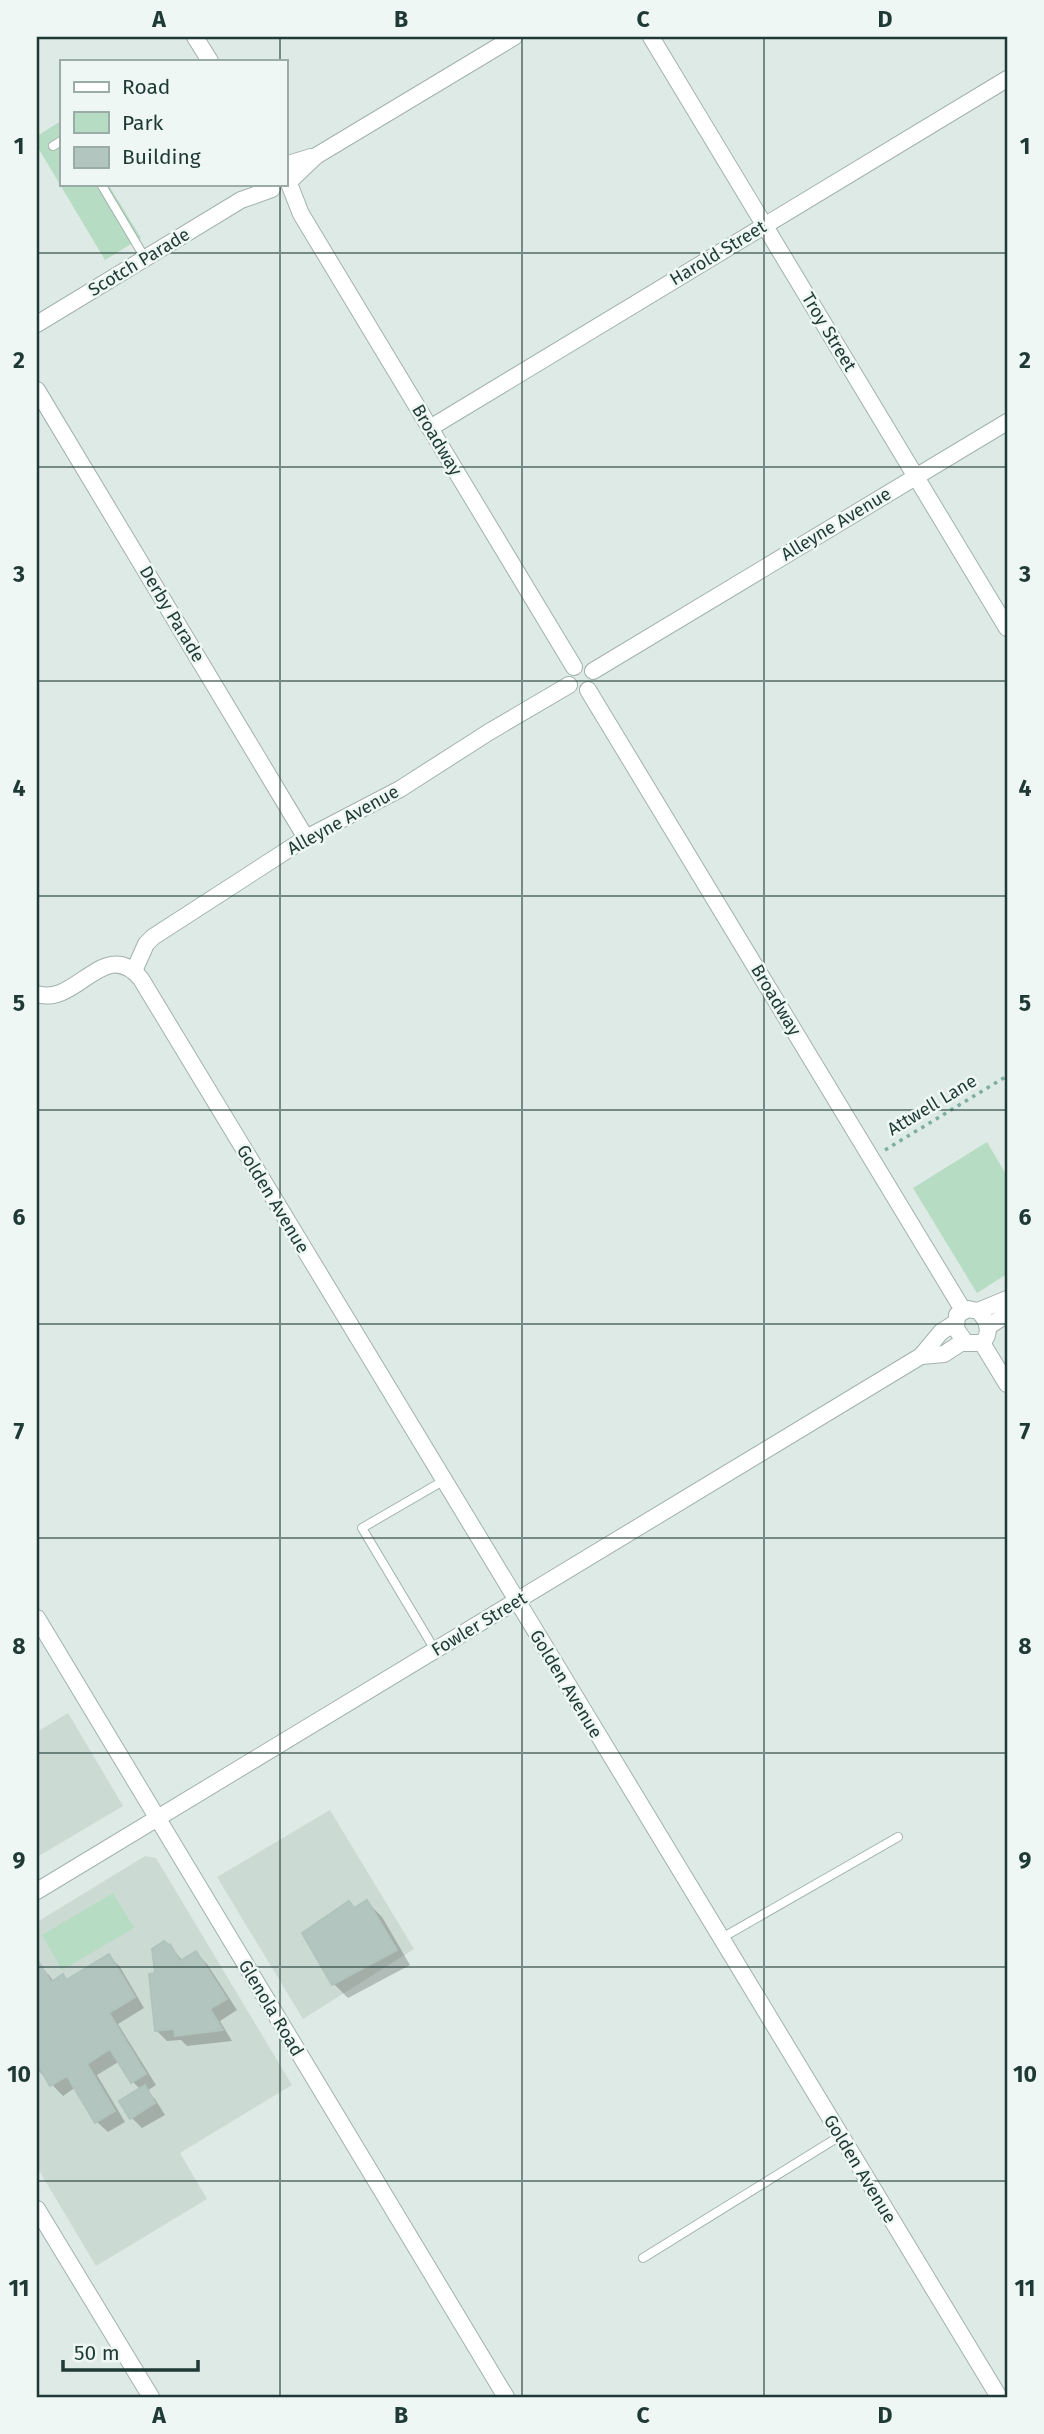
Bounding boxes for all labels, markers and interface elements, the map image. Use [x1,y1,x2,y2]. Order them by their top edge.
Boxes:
text: A [151,5,166,33]
text: B [394,5,408,33]
text: C [636,5,650,33]
text: D [878,5,893,33]
legend [60,60,287,186]
text: Road [122,74,170,100]
text: Park [122,110,164,136]
text: 1 [14,132,24,160]
text: 1 [1020,132,1030,160]
text: Building [122,144,201,170]
street label: Harold Street [666,215,771,290]
street label: Scotch Parade [84,223,194,301]
street label: Troy Street [797,289,861,376]
text: 2 [13,346,25,374]
text: 2 [1019,346,1031,374]
street label: Broadway [407,400,467,480]
street label: Alleyne Avenue [777,483,895,565]
text: 3 [12,560,25,588]
text: 3 [1018,560,1031,588]
street label: Derby Parade [135,562,209,666]
text: 4 [13,774,26,802]
text: 4 [1019,774,1032,802]
street label: Alleyne Avenue [283,780,403,860]
street label: Broadway [746,960,806,1040]
text: 5 [13,989,25,1017]
text: 5 [1019,989,1031,1017]
street label: Attwell Lane [883,1070,981,1140]
street label: Golden Avenue [232,1141,314,1257]
text: 6 [13,1203,26,1231]
text: 6 [1019,1203,1032,1231]
text: 7 [14,1417,25,1445]
text: 7 [1020,1417,1031,1445]
street label: Fowler Street [427,1587,531,1661]
street label: Golden Avenue [525,1626,607,1742]
text: 8 [12,1632,26,1660]
text: 8 [1018,1632,1032,1660]
text: 9 [13,1846,26,1874]
text: 9 [1019,1846,1032,1874]
street label: Glenola Road [234,1956,308,2060]
text: 10 [7,2060,31,2088]
text: 10 [1013,2060,1037,2088]
street label: Golden Avenue [819,2111,901,2227]
text: 11 [9,2274,29,2302]
text: 11 [1015,2274,1035,2302]
scale bar [63,2329,198,2373]
text: 50 m [74,2340,120,2366]
text: A [151,2401,166,2429]
text: B [394,2401,408,2429]
text: C [636,2401,650,2429]
text: D [878,2401,893,2429]

